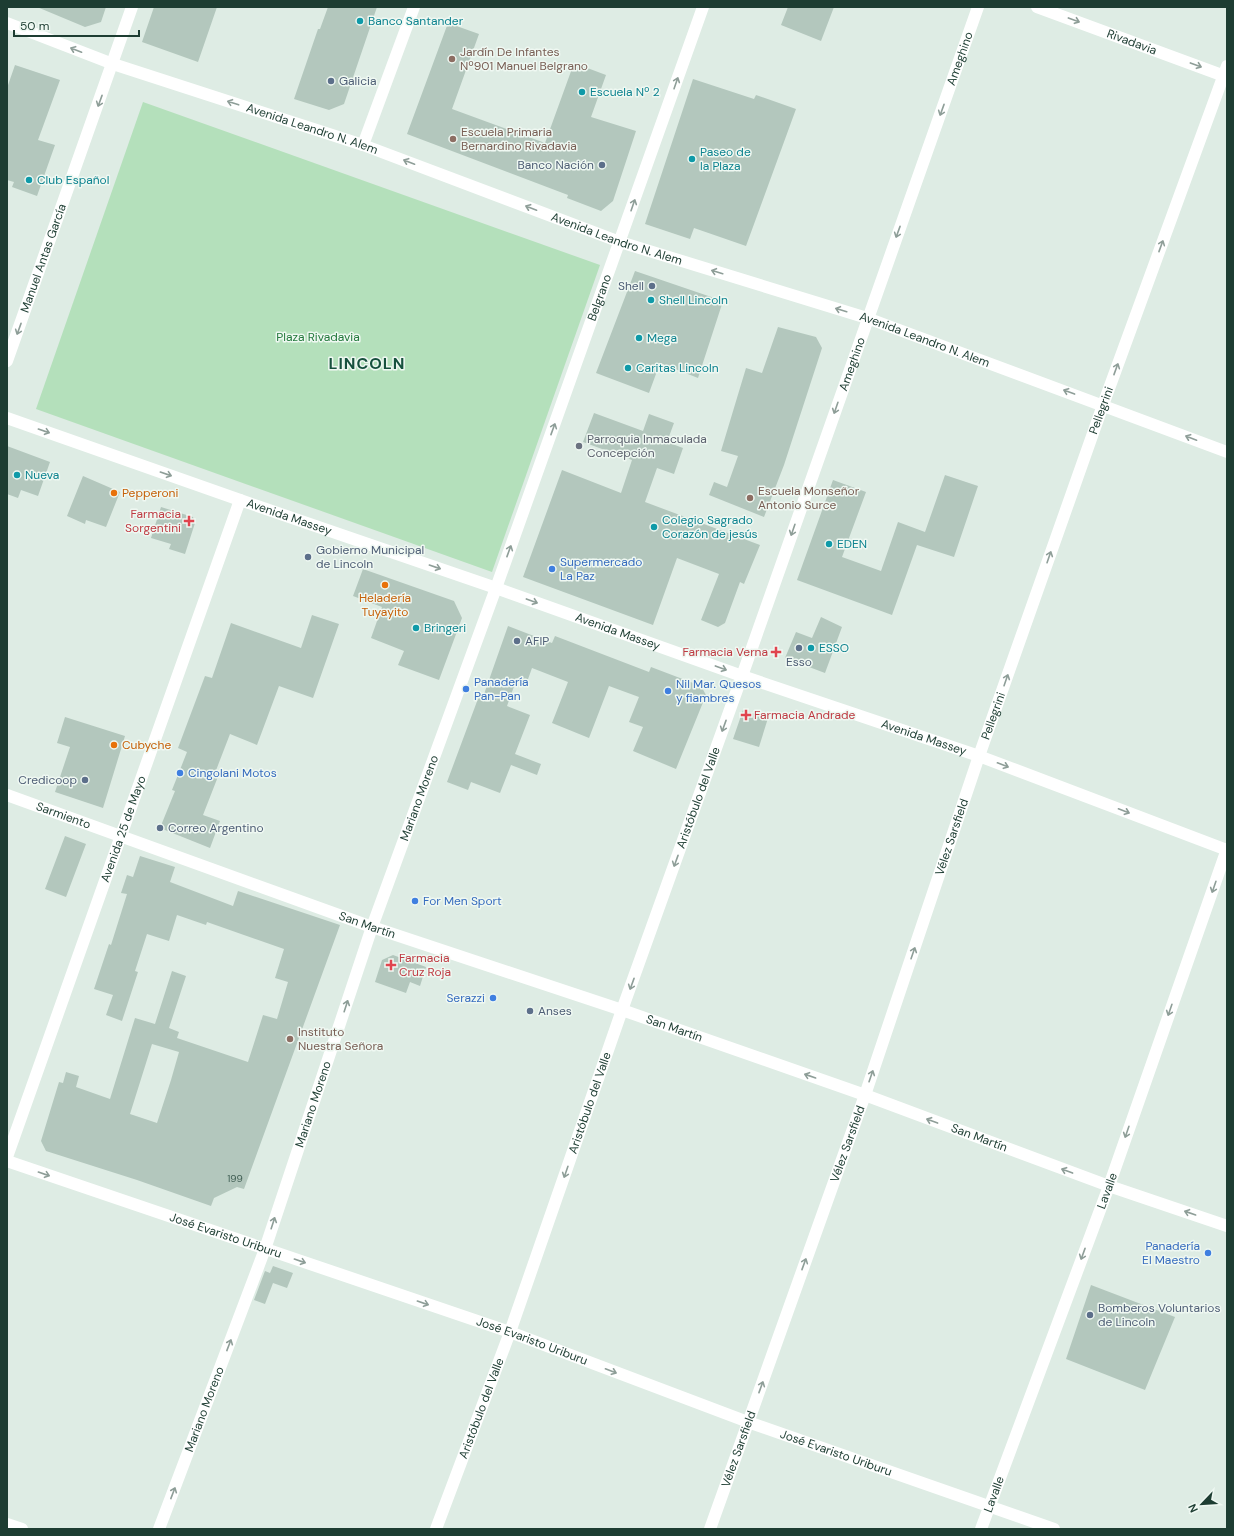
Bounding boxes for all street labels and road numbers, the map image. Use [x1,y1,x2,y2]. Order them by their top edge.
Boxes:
street label: Rivadavia [1105,25,1159,58]
street label: Ameghino [943,30,977,88]
street label: Avenida Leandro N. Alem [244,100,380,158]
street label: Manuel Antas García [17,202,70,315]
street label: Avenida Leandro N. Alem [549,209,684,269]
street label: Belgrano [584,272,615,323]
street label: Avenida Leandro N. Alem [858,308,992,371]
street label: Ameghino [835,335,869,393]
street label: Pellegrini [1085,384,1117,436]
street label: Avenida Massey [244,495,334,539]
street label: Avenida Massey [573,609,663,654]
street label: Pellegrini [977,690,1009,742]
street label: Avenida Massey [879,716,969,759]
street label: Aristóbulo del Valle [673,745,724,850]
street label: Mariano Moreno [396,753,442,843]
street label: Avenida 25 de Mayo [97,774,150,884]
street label: Vélez Sarsfield [931,797,972,878]
street label: Sarmiento [34,798,93,833]
street label: San Martín [337,908,398,942]
street label: San Martín [644,1011,705,1046]
street label: Aristóbulo del Valle [565,1050,615,1156]
street label: Mariano Moreno [291,1059,335,1149]
street label: Vélez Sarsfield [827,1103,869,1184]
street label: San Martín [949,1120,1010,1155]
street label: Lavalle [1093,1170,1121,1211]
street label: José Evaristo Uriburu [168,1209,284,1262]
street label: José Evaristo Uriburu [474,1313,590,1369]
street label: Aristóbulo del Valle [455,1355,508,1461]
street label: Mariano Moreno [181,1364,228,1454]
street label: Vélez Sarsfield [718,1409,760,1489]
street label: José Evaristo Uriburu [778,1426,894,1480]
street label: Lavalle [980,1474,1008,1515]

